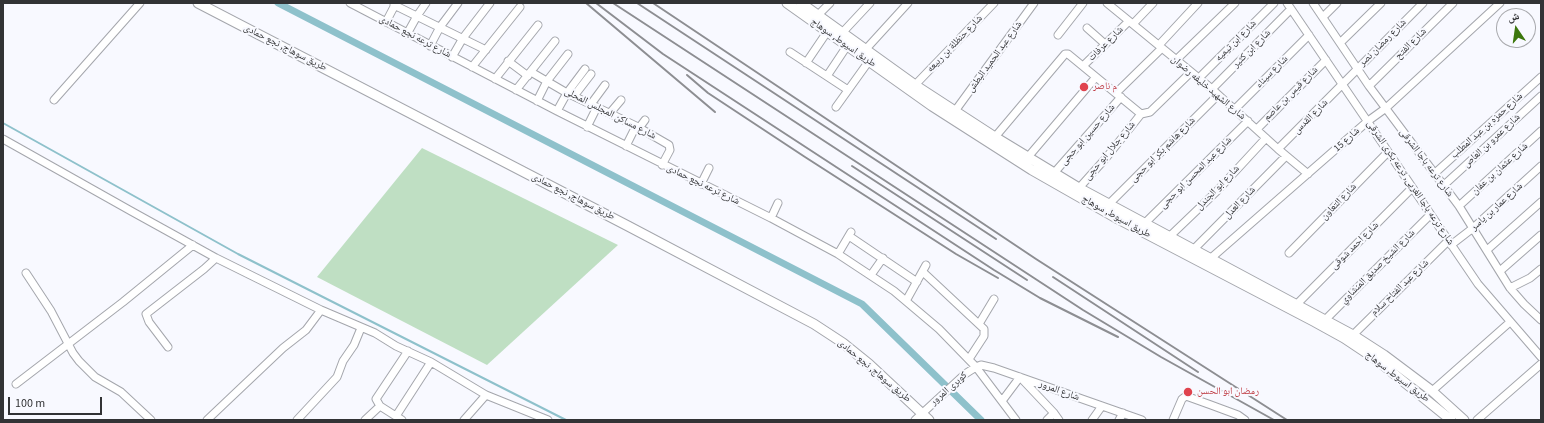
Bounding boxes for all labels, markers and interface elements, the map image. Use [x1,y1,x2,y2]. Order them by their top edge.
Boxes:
north arrow [1496,8,1536,48]
text: ش [1506,8,1521,25]
street label: شارع ترعه نجع حمادى [377,13,453,61]
street label: شارع حنظلة بن ربيعه [925,13,985,75]
street label: طريق اسيوط, سوهاج [808,16,878,70]
street label: شارع رمضان نصر [1357,17,1409,69]
street label: شارع ابن تيميه [1213,18,1259,64]
street label: شارع عبد الحميد البطش [965,19,1025,95]
street label: طريق سوهاج, نجع حمادى [241,22,329,74]
street label: شارع عرفات [1086,24,1126,64]
street label: شارع الفتح [1393,26,1429,62]
street label: شارع ابن كثير [1230,27,1274,71]
street label: شارع الشهيد خليفه رضوان [1168,53,1248,123]
street label: شارع سيناء [1253,53,1291,91]
street label: شارع قيس بن عاصم [1261,64,1321,124]
marker: م ناصر [1078,81,1090,93]
place label: م ناصر [1093,81,1117,93]
street label: شارع مساكن المجلس المحلى [562,86,658,142]
street label: شارع حمزه بن عبد المطلب [1449,91,1525,161]
street label: شارع القدس [1291,97,1331,137]
street label: شارع حسين ابو حجى [1058,102,1118,168]
street label: شارع عمرو بن العاص [1461,112,1523,170]
street label: شارع هاشم بكر ابو حجى [1128,115,1198,185]
street label: شارع ترعه باجا الغربى, ترعه بكرى الشرقى [1364,118,1456,248]
street label: شارع جلال ابو حجى [1082,119,1138,183]
street label: شارع 15 [1331,125,1363,155]
street label: شارع ترعه باجا الشرقى [1396,126,1456,200]
street label: شارع عبد المحسن ابو حجى [1157,134,1235,212]
street label: شارع عثمان بن عفان [1469,140,1531,198]
street label: شارع ترعه نجع حمادى [665,162,741,208]
street label: شارع ابو الجندل [1194,163,1242,213]
street label: طريق سوهاج, نجع حمادى [529,171,617,223]
street label: شارع التعاون [1319,181,1359,223]
street label: شارع عمار بن ياسر [1469,181,1525,233]
street label: شارع العدل [1222,184,1258,222]
street label: طريق اسيوط, سوهاج [1079,193,1153,241]
street label: شارع احمد شوقى [1329,220,1381,272]
street label: شارع الشيخ صديق المنشاوي [1338,227,1418,307]
street label: شارع عبد الفتاح سلام [1368,257,1432,319]
street label: طريق سوهاج, نجع حمادى [835,337,913,405]
street label: طريق اسيوط, سوهاج [1363,349,1431,405]
street label: كوبرى المرور [928,370,970,408]
street label: شارع المرور [1037,378,1081,404]
marker: رمضان ابو الحسن [1182,386,1194,398]
place label: رمضان ابو الحسن [1197,386,1259,398]
scale bar [10,389,104,415]
text: 100 m [15,395,45,412]

